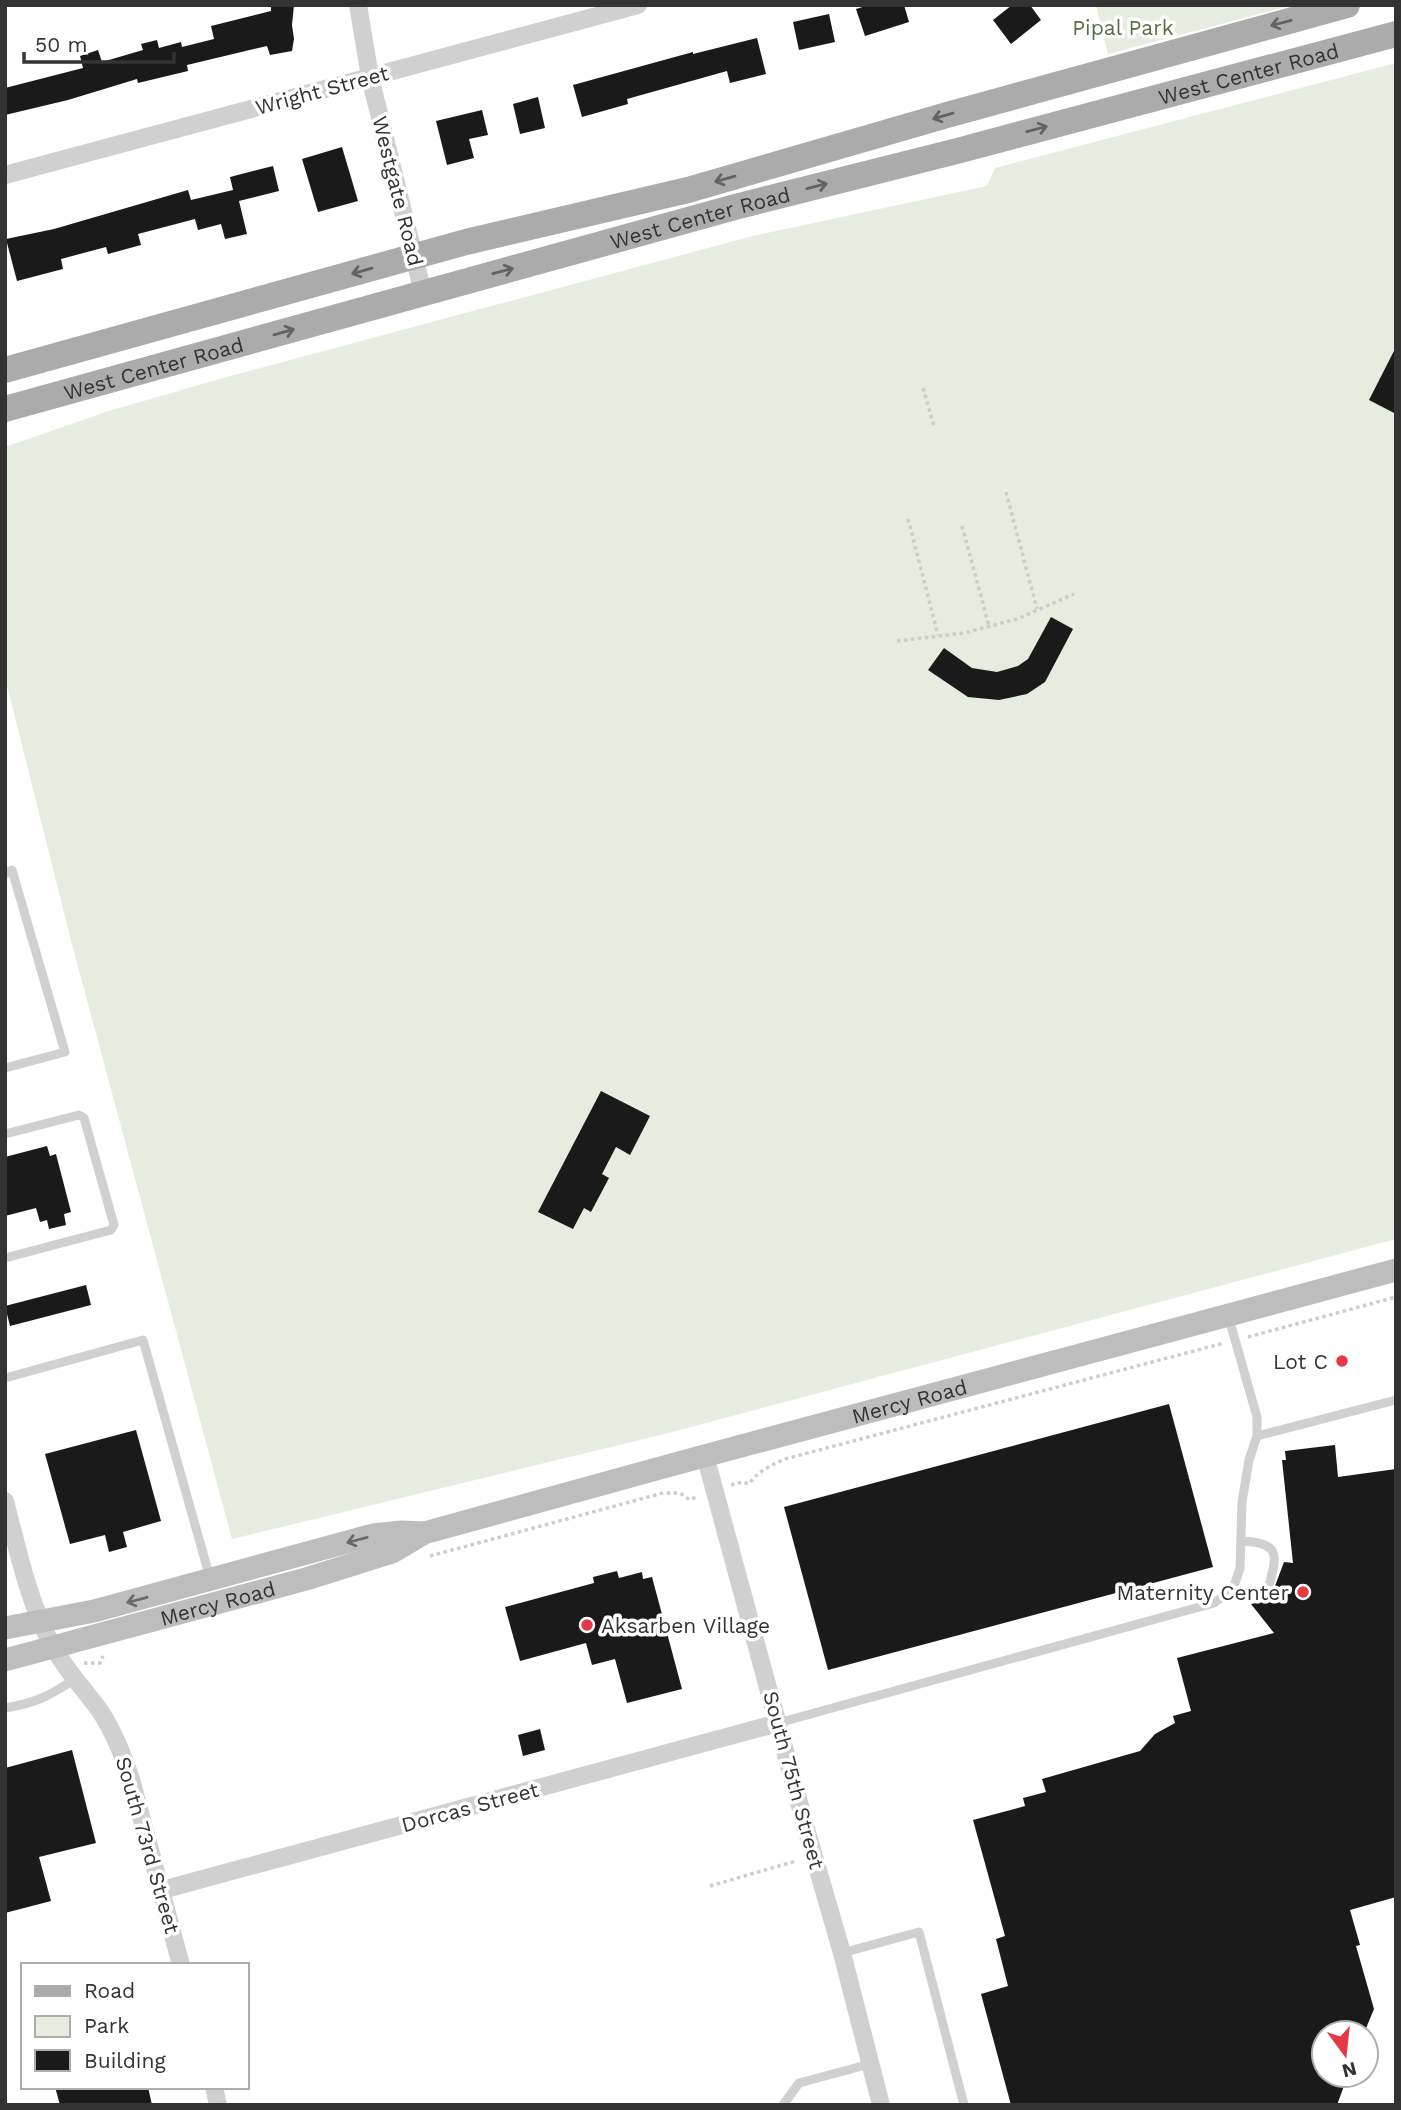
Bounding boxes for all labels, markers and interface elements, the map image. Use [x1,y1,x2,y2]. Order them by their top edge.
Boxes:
park label: Pipal Park [1072,15,1174,40]
one-way arrow [1270,17,1293,30]
scale bar [24,21,175,65]
text: 50 m [35,32,87,57]
street label: West Center Road [1156,37,1341,109]
street label: Wright Street [253,60,392,120]
one-way arrow [932,110,954,123]
street label: Westgate Road [367,114,429,268]
one-way arrow [1026,122,1048,135]
one-way arrow [714,174,736,187]
one-way arrow [805,179,828,192]
street label: West Center Road [607,181,793,254]
one-way arrow [491,264,514,277]
one-way arrow [351,265,374,278]
one-way arrow [272,325,294,338]
street label: West Center Road [61,331,246,405]
place label: Lot C [1273,1349,1328,1374]
marker: Lot C [1334,1353,1350,1369]
street label: Mercy Road [849,1373,970,1428]
one-way arrow [346,1534,368,1547]
street label: Mercy Road [157,1575,278,1630]
place label: Maternity Center [1117,1580,1289,1605]
marker: Maternity Center [1295,1584,1311,1600]
one-way arrow [126,1594,149,1607]
place label: Aksarben Village [601,1613,770,1638]
marker: Aksarben Village [579,1617,595,1633]
street label: South 75th Street [758,1688,830,1872]
street label: South 73rd Street [111,1754,185,1937]
street label: Dorcas Street [399,1777,542,1837]
legend [21,1963,248,2089]
text: Road [84,1978,135,2003]
text: Park [84,2013,129,2038]
north arrow [1310,2019,1380,2089]
text: Building [84,2048,166,2073]
text: N [1339,2057,1359,2083]

